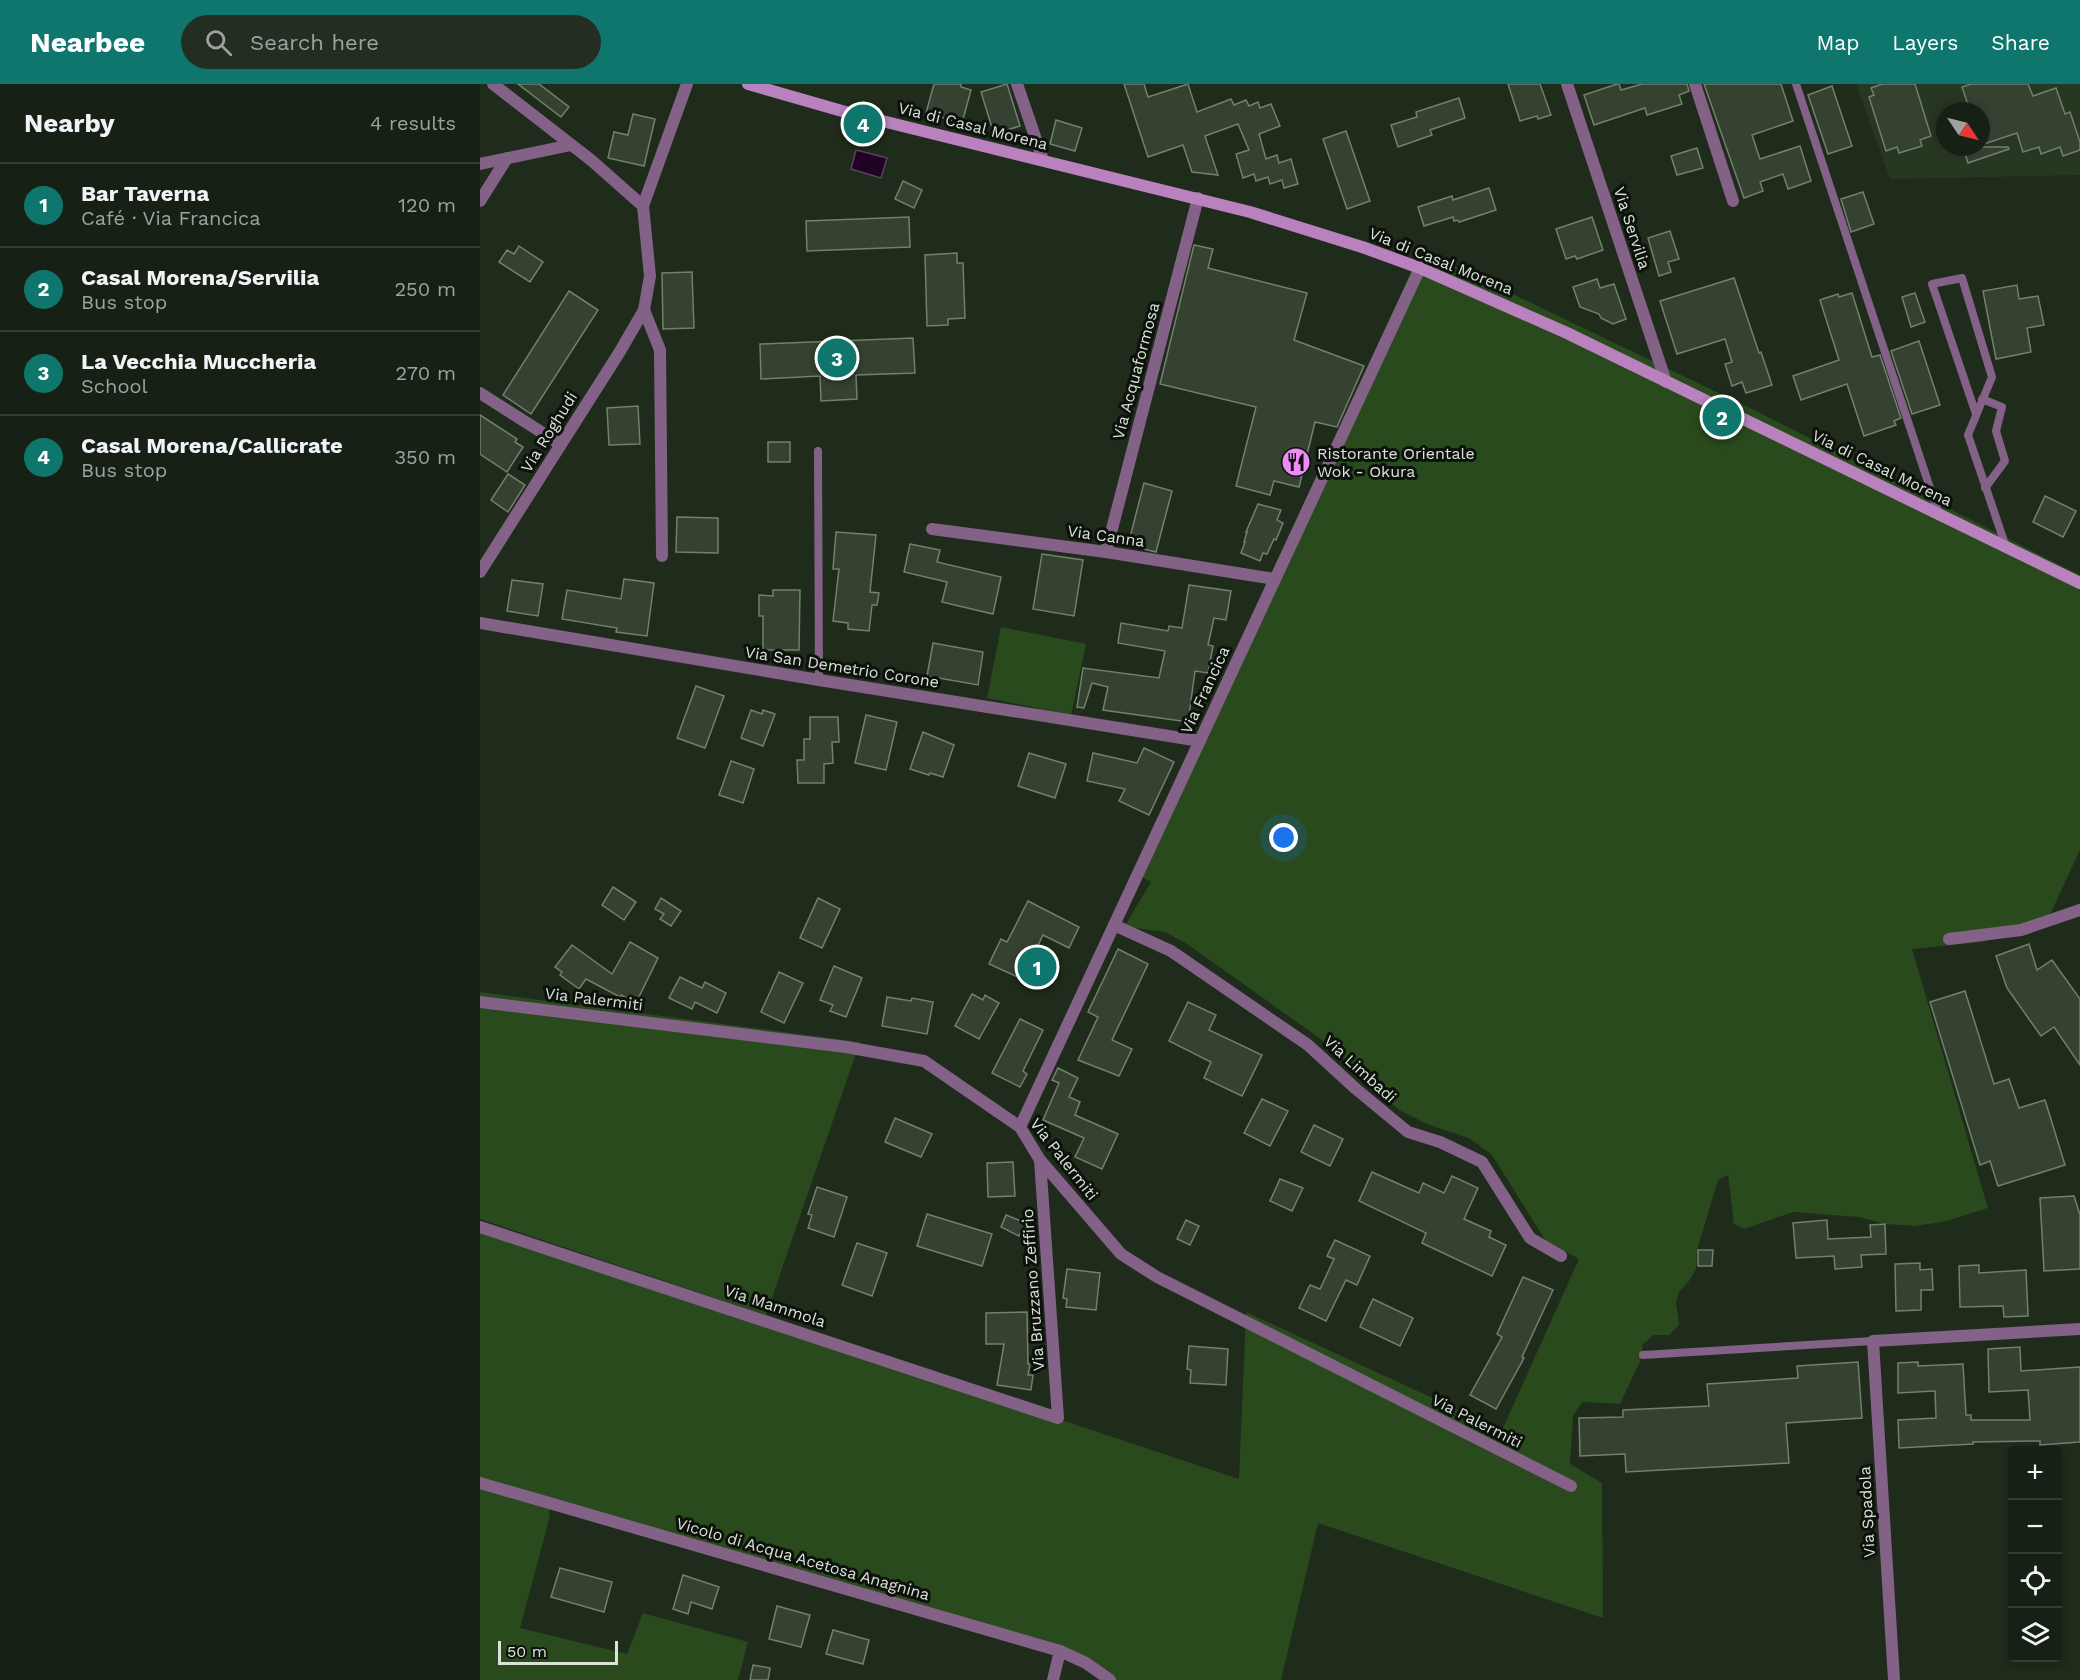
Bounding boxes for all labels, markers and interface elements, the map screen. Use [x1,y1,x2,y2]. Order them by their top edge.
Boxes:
search box [181,15,601,69]
text: Nearbee [30,26,145,59]
icon: search [202,26,235,59]
text: Search here [250,30,379,55]
text: Map [1816,30,1859,55]
text: Layers [1892,30,1958,55]
text: Share [1991,30,2050,55]
street label: Via di Casal Morena [896,98,1050,154]
pin: 4 [844,102,883,147]
north arrow [1936,102,1990,156]
text: Nearby [24,108,115,138]
text: 4 results [370,111,456,135]
text: Bar Taverna [81,181,209,206]
street label: Via Servilia [1610,184,1654,272]
text: 1 [39,193,48,217]
text: 120 m [398,193,456,217]
text: Café · Via Francica [81,206,261,230]
street label: Via di Casal Morena [1366,223,1516,299]
text: Casal Morena/Servilia [81,265,319,290]
text: 2 [38,277,49,301]
text: 250 m [394,277,456,301]
text: Bus stop [81,290,167,314]
street label: Via Acquaformosa [1109,300,1163,442]
pin: 3 [818,336,856,380]
text: La Vecchia Muccheria [81,349,316,374]
text: 3 [38,361,49,385]
text: 270 m [396,361,456,385]
text: School [81,374,148,398]
street label: Via Roghudi [517,388,581,476]
pin: 2 [1702,394,1742,440]
street label: Via di Casal Morena [1809,426,1955,510]
text: Casal Morena/Callicrate [81,433,343,458]
place label: Ristorante Orientale Wok - Okura [1317,444,1475,481]
text: 4 [37,445,50,469]
text: 350 m [394,445,456,469]
restaurant icon: Ristorante Orientale Wok - Okura [1280,446,1312,478]
text: Bus stop [81,458,167,482]
street label: Via Canna [1066,521,1146,551]
street label: Via San Demetrio Corone [744,642,940,692]
street label: Via Francica [1176,643,1234,737]
your location [1269,823,1298,852]
pin: 1 [1018,944,1056,990]
street label: Via Palermiti [544,984,644,1014]
street label: Via Limbadi [1320,1031,1400,1107]
street label: Via Palermiti [1026,1114,1102,1204]
street label: Via Bruzzano Zeffirio [1018,1208,1048,1372]
street label: Via Mammola [722,1281,828,1331]
street label: Via Palermiti [1429,1390,1525,1452]
map controls [2008,1446,2062,1662]
button: + [2008,1446,2062,1500]
street label: Via Spadola [1855,1466,1879,1558]
button: − [2008,1500,2062,1554]
street label: Vicolo di Acqua Acetosa Anagnina [674,1514,932,1604]
button: locate [2008,1554,2062,1608]
button: layers [2008,1608,2062,1662]
scale bar [498,1638,618,1666]
text: 50 m [507,1642,547,1661]

